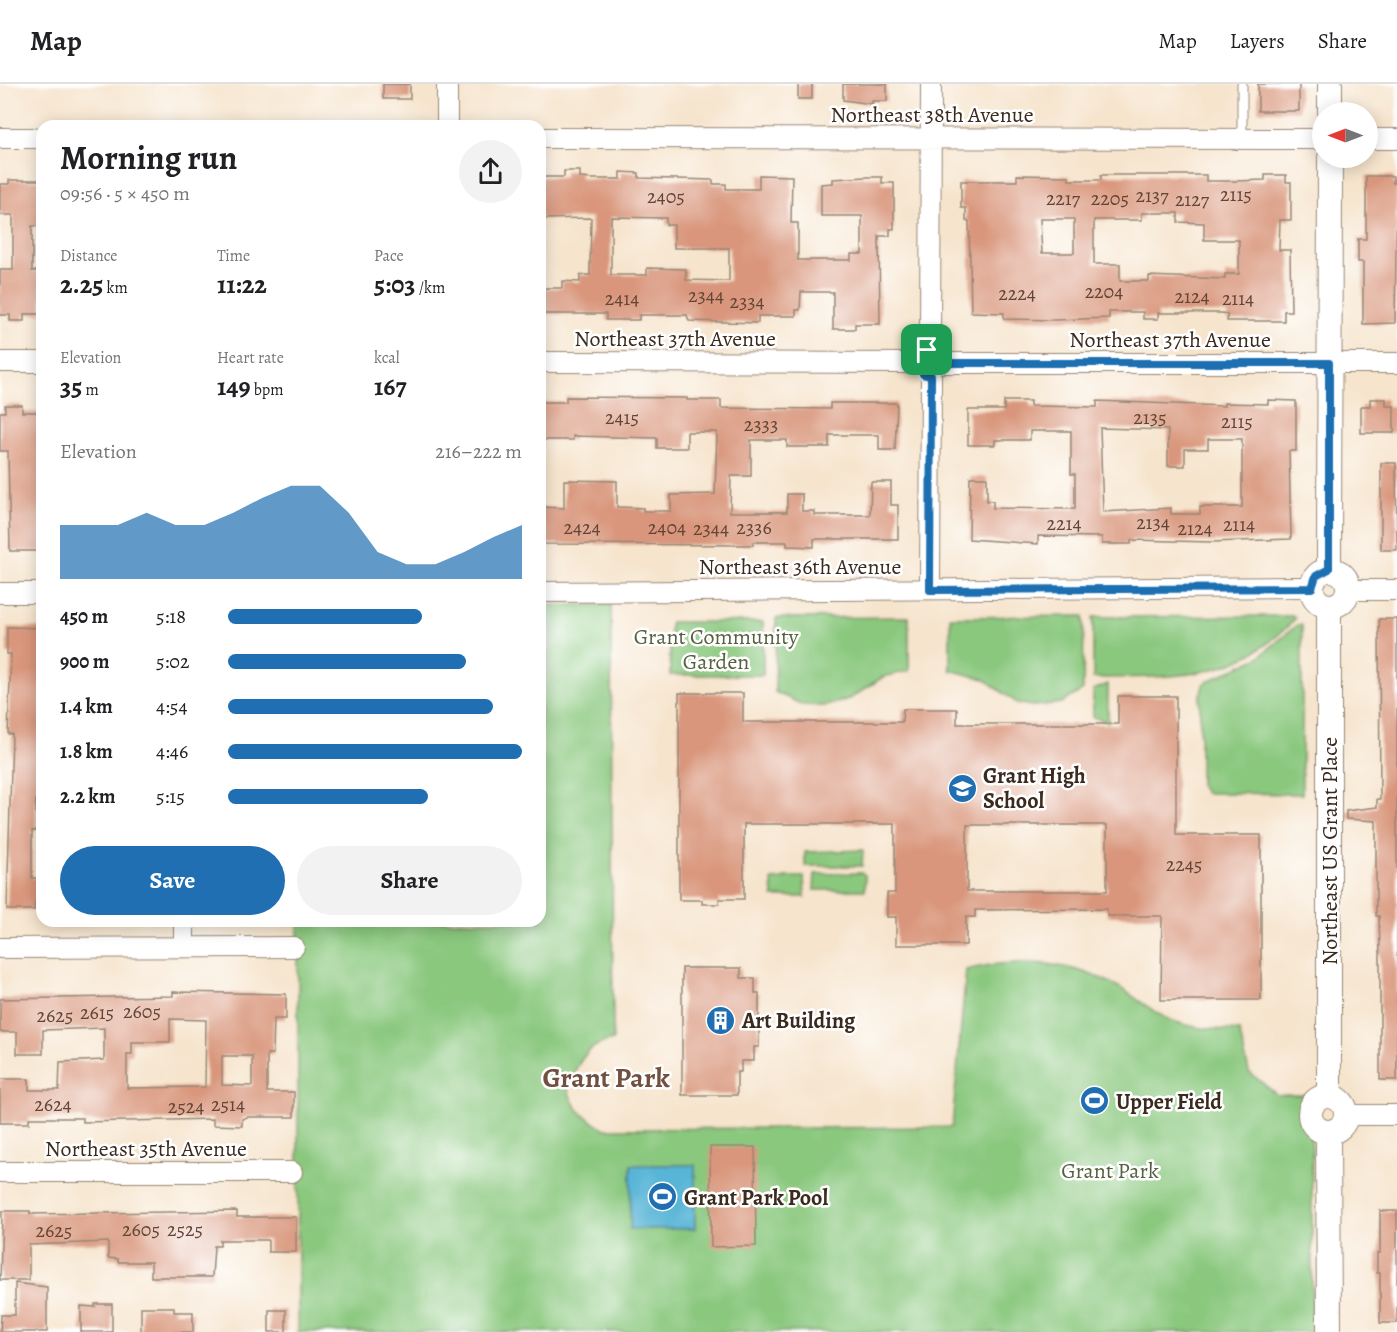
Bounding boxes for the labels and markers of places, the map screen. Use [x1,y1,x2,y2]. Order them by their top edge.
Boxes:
pin [901,324,952,375]
place label: Grant High School [983,761,1086,816]
school or university icon: Grant High School [946,772,978,804]
building icon: Art Building [705,1004,737,1036]
place label: Art Building [741,1006,856,1036]
sports icon: Upper Field [1079,1085,1111,1117]
place label: Upper Field [1116,1087,1222,1117]
sports icon: Grant Park Pool [647,1181,679,1213]
place label: Grant Park Pool [684,1183,828,1213]

